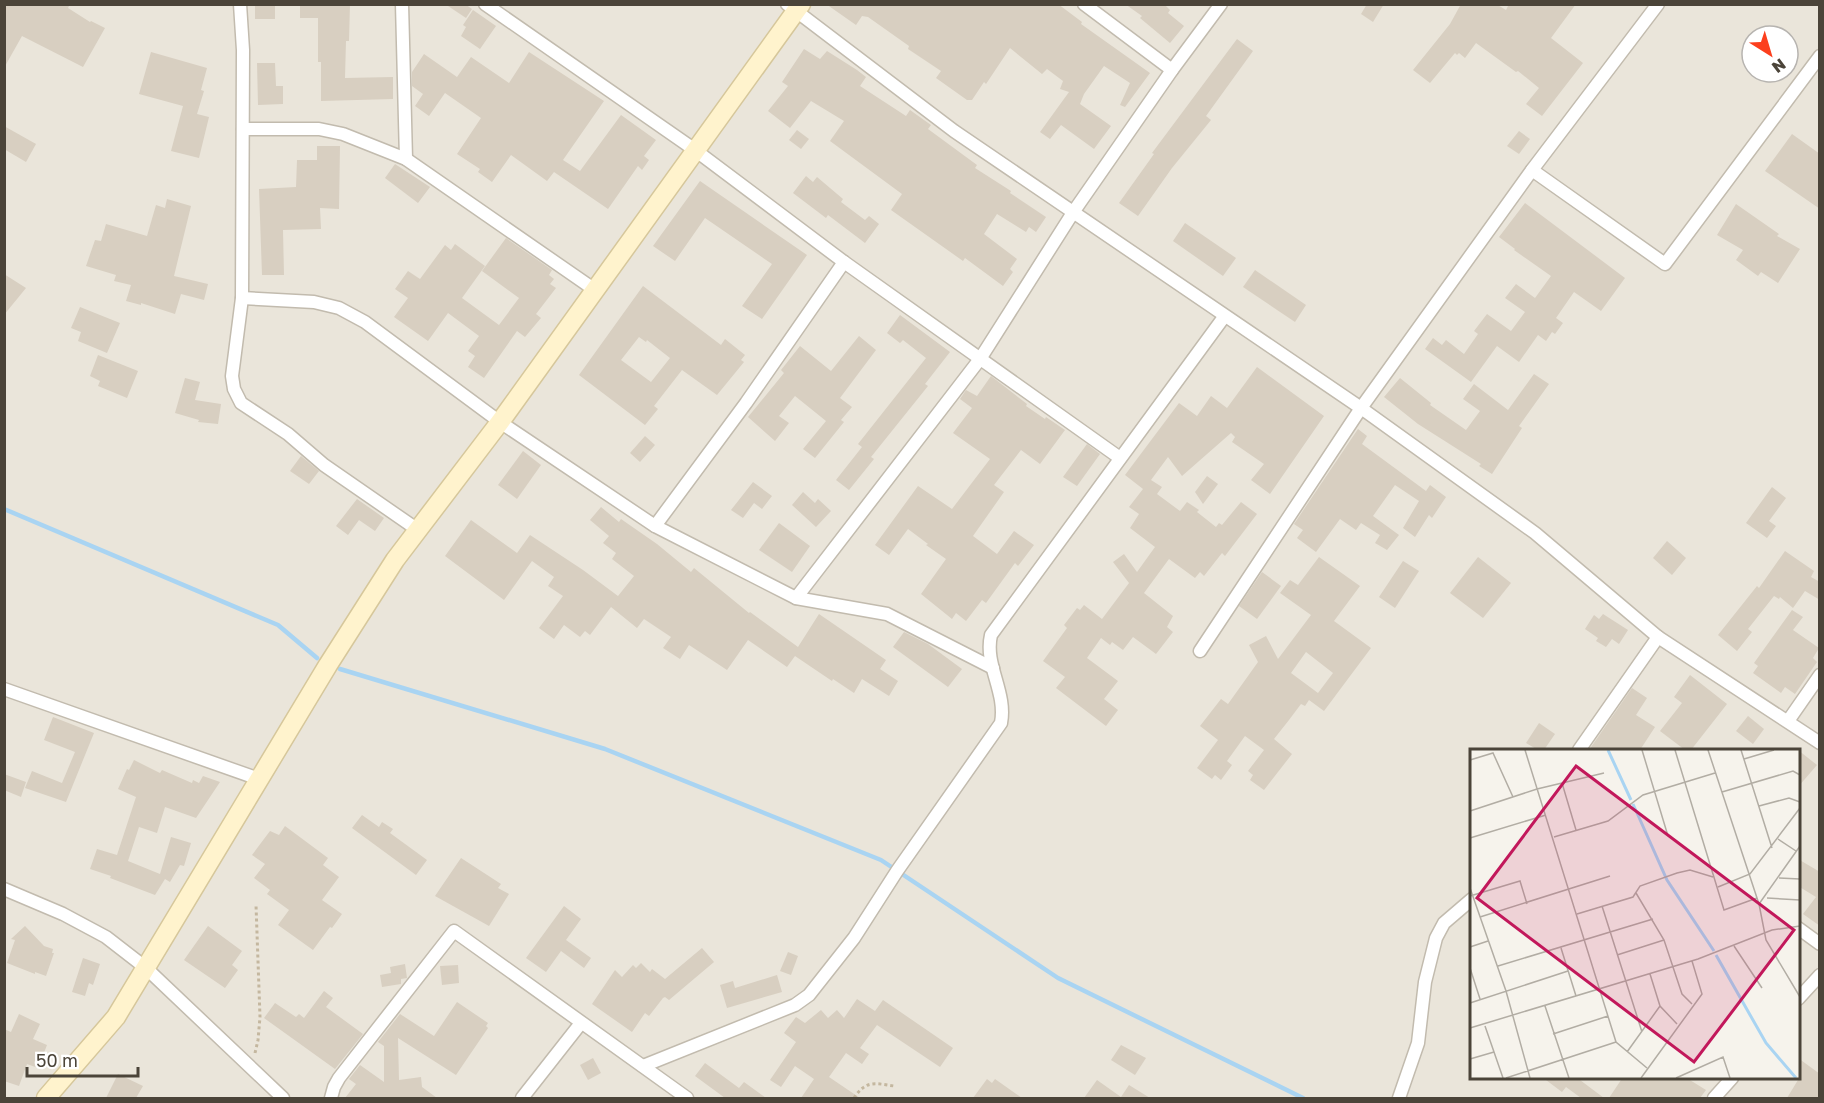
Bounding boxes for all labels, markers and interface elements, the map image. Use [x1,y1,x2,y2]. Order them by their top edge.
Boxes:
north arrow [1740,24,1800,84]
text: N [1768,54,1790,78]
inset map [1470,749,1800,1079]
scale bar [27,1040,138,1078]
text: 50 m [36,1049,78,1071]

